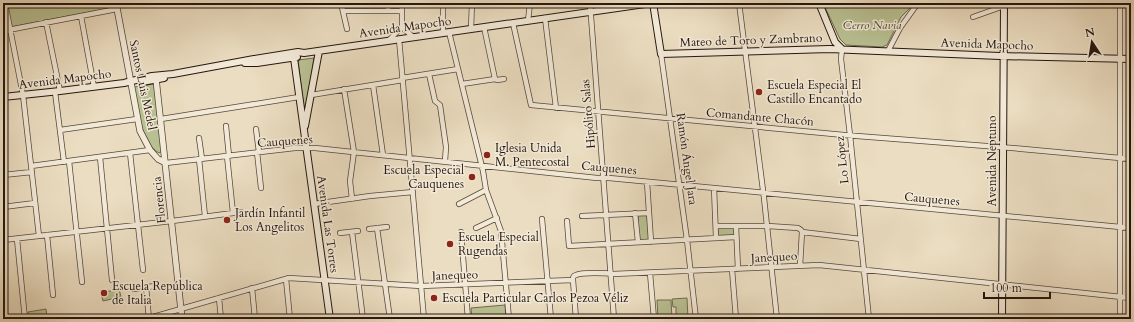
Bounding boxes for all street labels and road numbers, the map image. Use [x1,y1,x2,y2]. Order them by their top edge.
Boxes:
street label: Avenida Mapocho [358,13,453,41]
street label: Mateo de Toro y Zambrano [679,29,823,50]
street label: Avenida Mapocho [940,34,1034,54]
street label: Santos Luis Medel [126,39,160,131]
street label: Avenida Mapocho [18,65,113,93]
street label: Hipólito Salas [577,79,599,149]
street label: Comandante Chacón [705,104,815,130]
street label: Ramón Ángel Jara [673,112,702,207]
street label: Avenida Neptuno [984,115,1000,206]
street label: Cauquenes [257,131,313,151]
street label: Lo López [831,135,852,185]
street label: Cauquenes [581,158,637,178]
street label: Avenida Las Torres [313,174,343,274]
street label: Florencia [148,175,169,224]
street label: Cauquenes [904,189,960,209]
street label: Janequeo [748,248,798,266]
street label: Janequeo [430,266,479,284]

